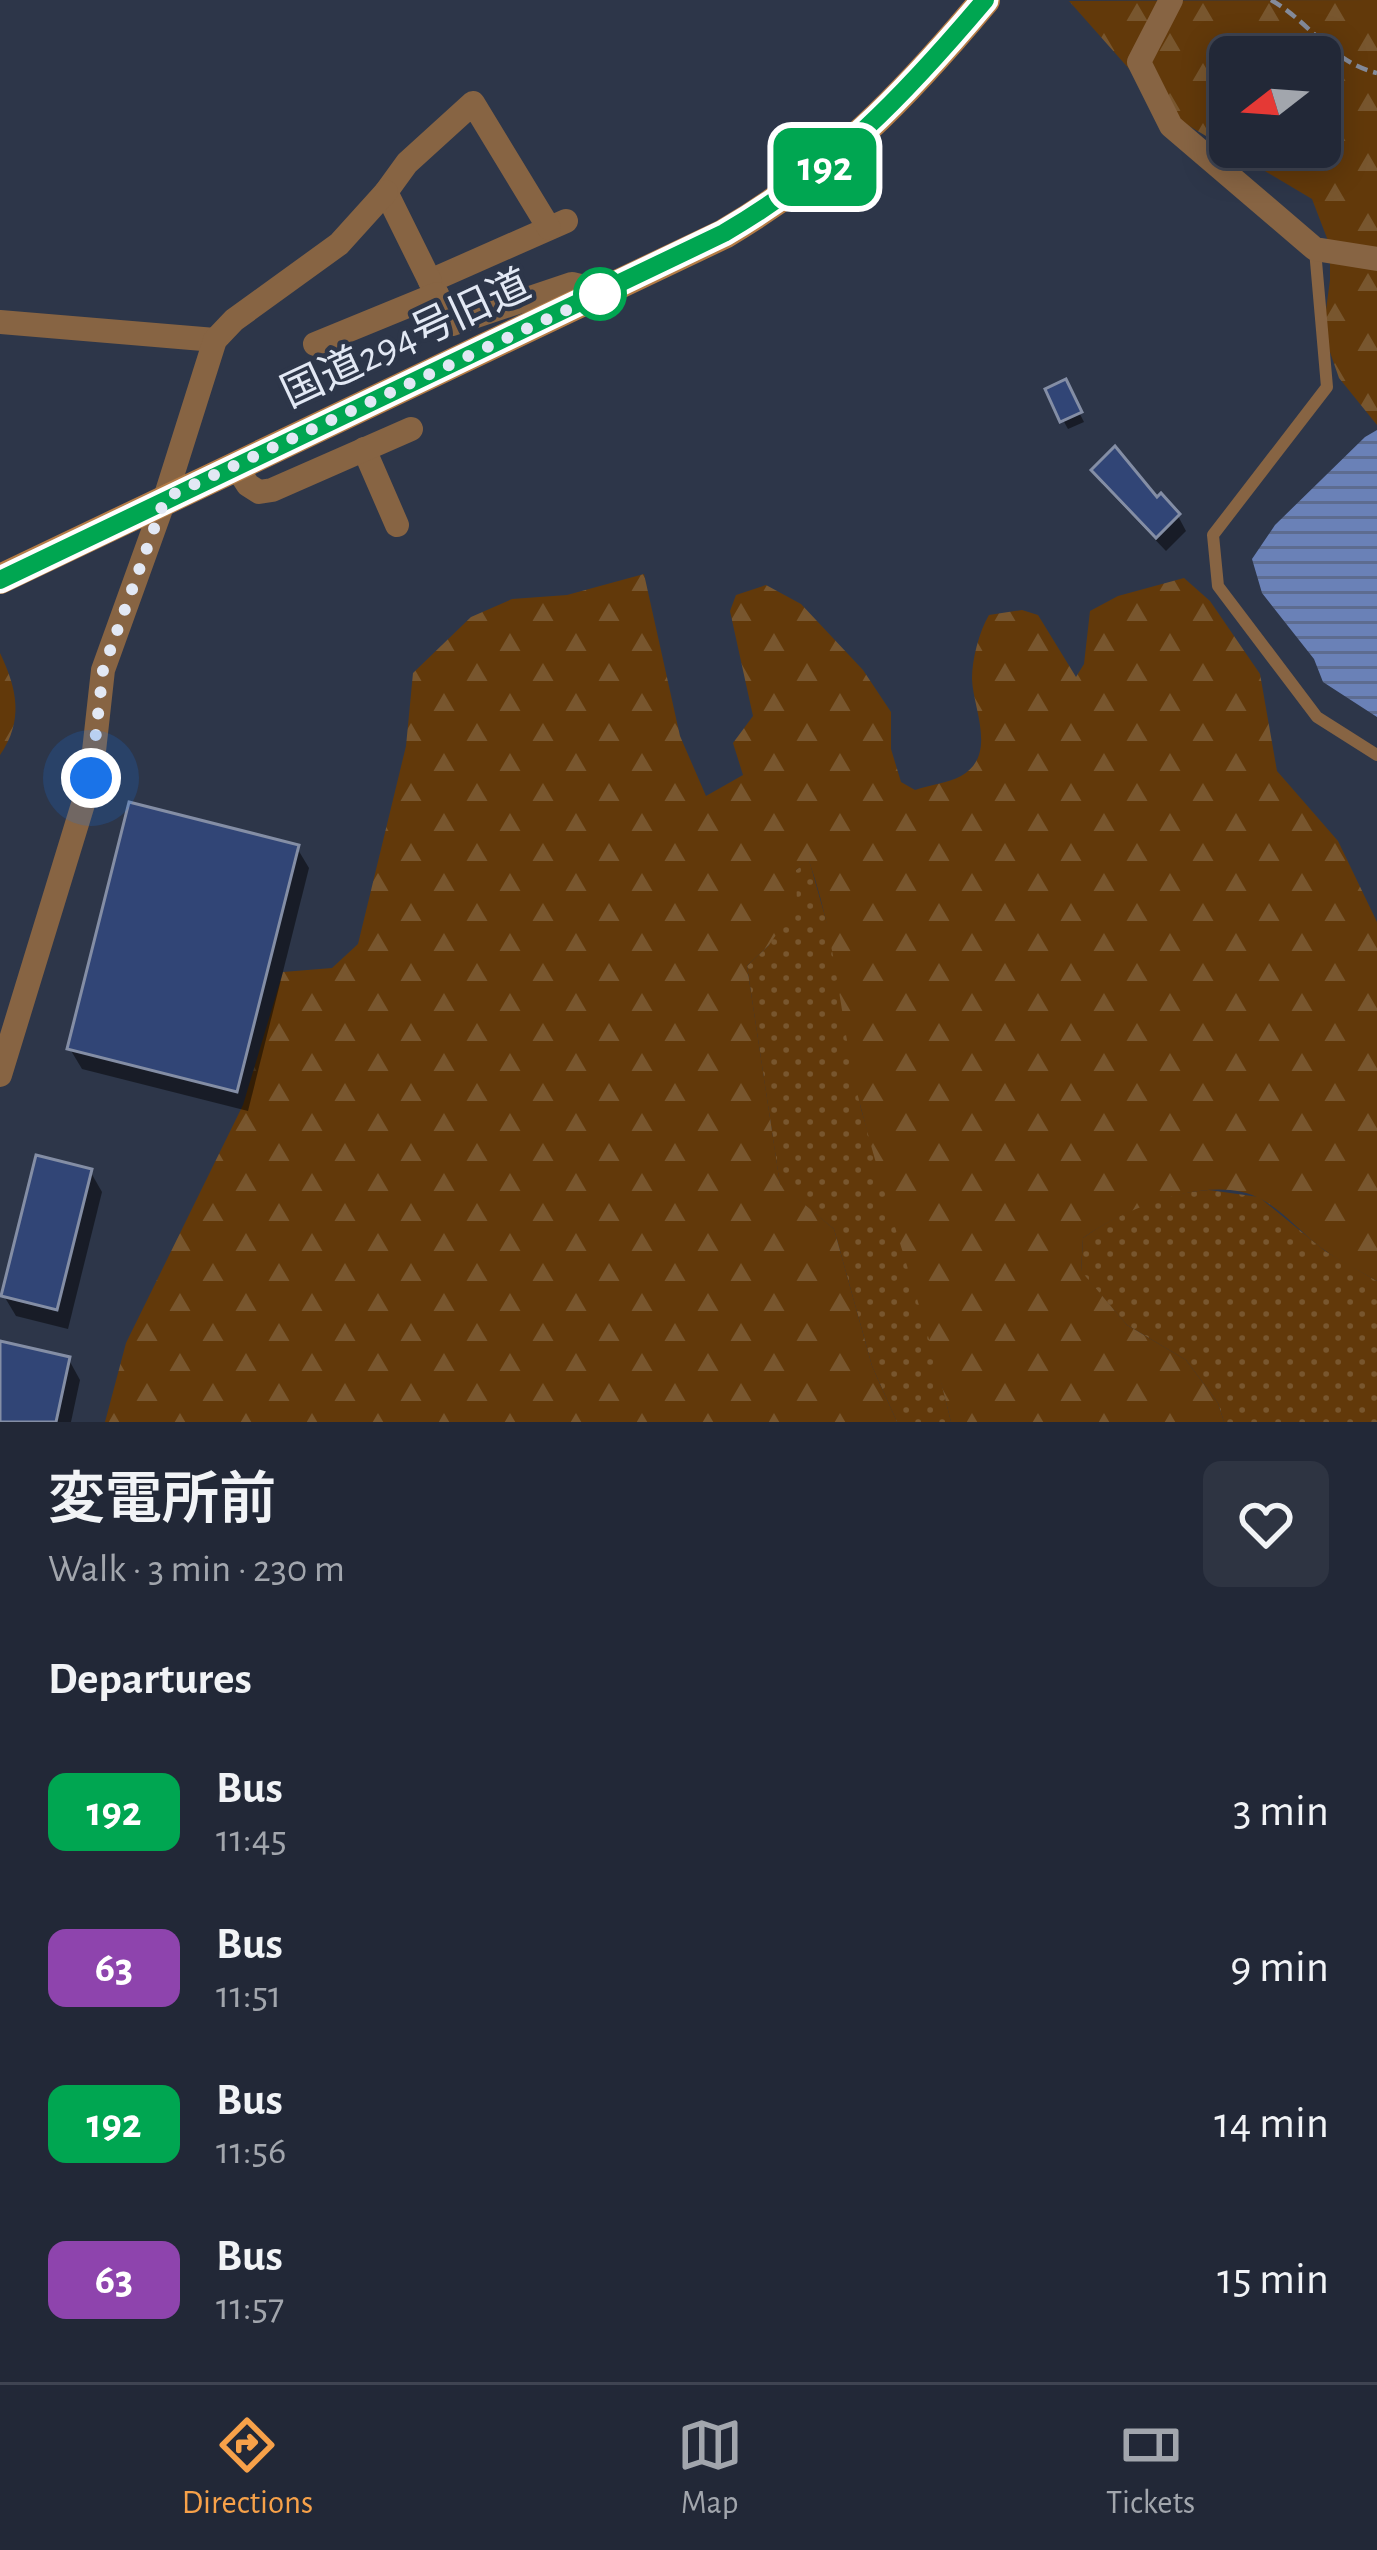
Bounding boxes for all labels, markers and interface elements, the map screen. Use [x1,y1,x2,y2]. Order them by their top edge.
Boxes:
north arrow [1209,36,1341,168]
map controls [1209,36,1341,168]
line badge: 192 [756,128,894,206]
text: 192 [797,146,853,188]
street label: 国道294号旧道 [274,261,537,415]
unlabelled marker [575,269,625,319]
your location [61,748,121,808]
button: heart [1203,1461,1329,1587]
text: 変電所前 [48,1472,276,1529]
text: Walk · 3 min · 230 m [48,1550,345,1589]
text: Departures [48,1657,252,1702]
text: Bus [216,1766,283,1811]
text: 3 min [1233,1789,1329,1834]
text: 192 [86,1791,142,1833]
text: 11:45 [216,1820,287,1859]
text: Bus [216,1922,283,1967]
text: 9 min [1230,1945,1329,1990]
text: 63 [95,1947,133,1989]
text: 11:51 [216,1976,281,2015]
text: Bus [216,2078,283,2123]
text: 14 min [1214,2101,1329,2146]
text: 192 [86,2103,142,2145]
text: 11:56 [216,2132,286,2171]
text: Bus [216,2234,283,2279]
text: 15 min [1217,2257,1329,2302]
text: 63 [95,2259,133,2301]
text: 11:57 [216,2288,284,2327]
tab: Directions [182,2412,313,2524]
tab: Map [677,2412,743,2524]
tab: Tickets [1106,2412,1195,2524]

